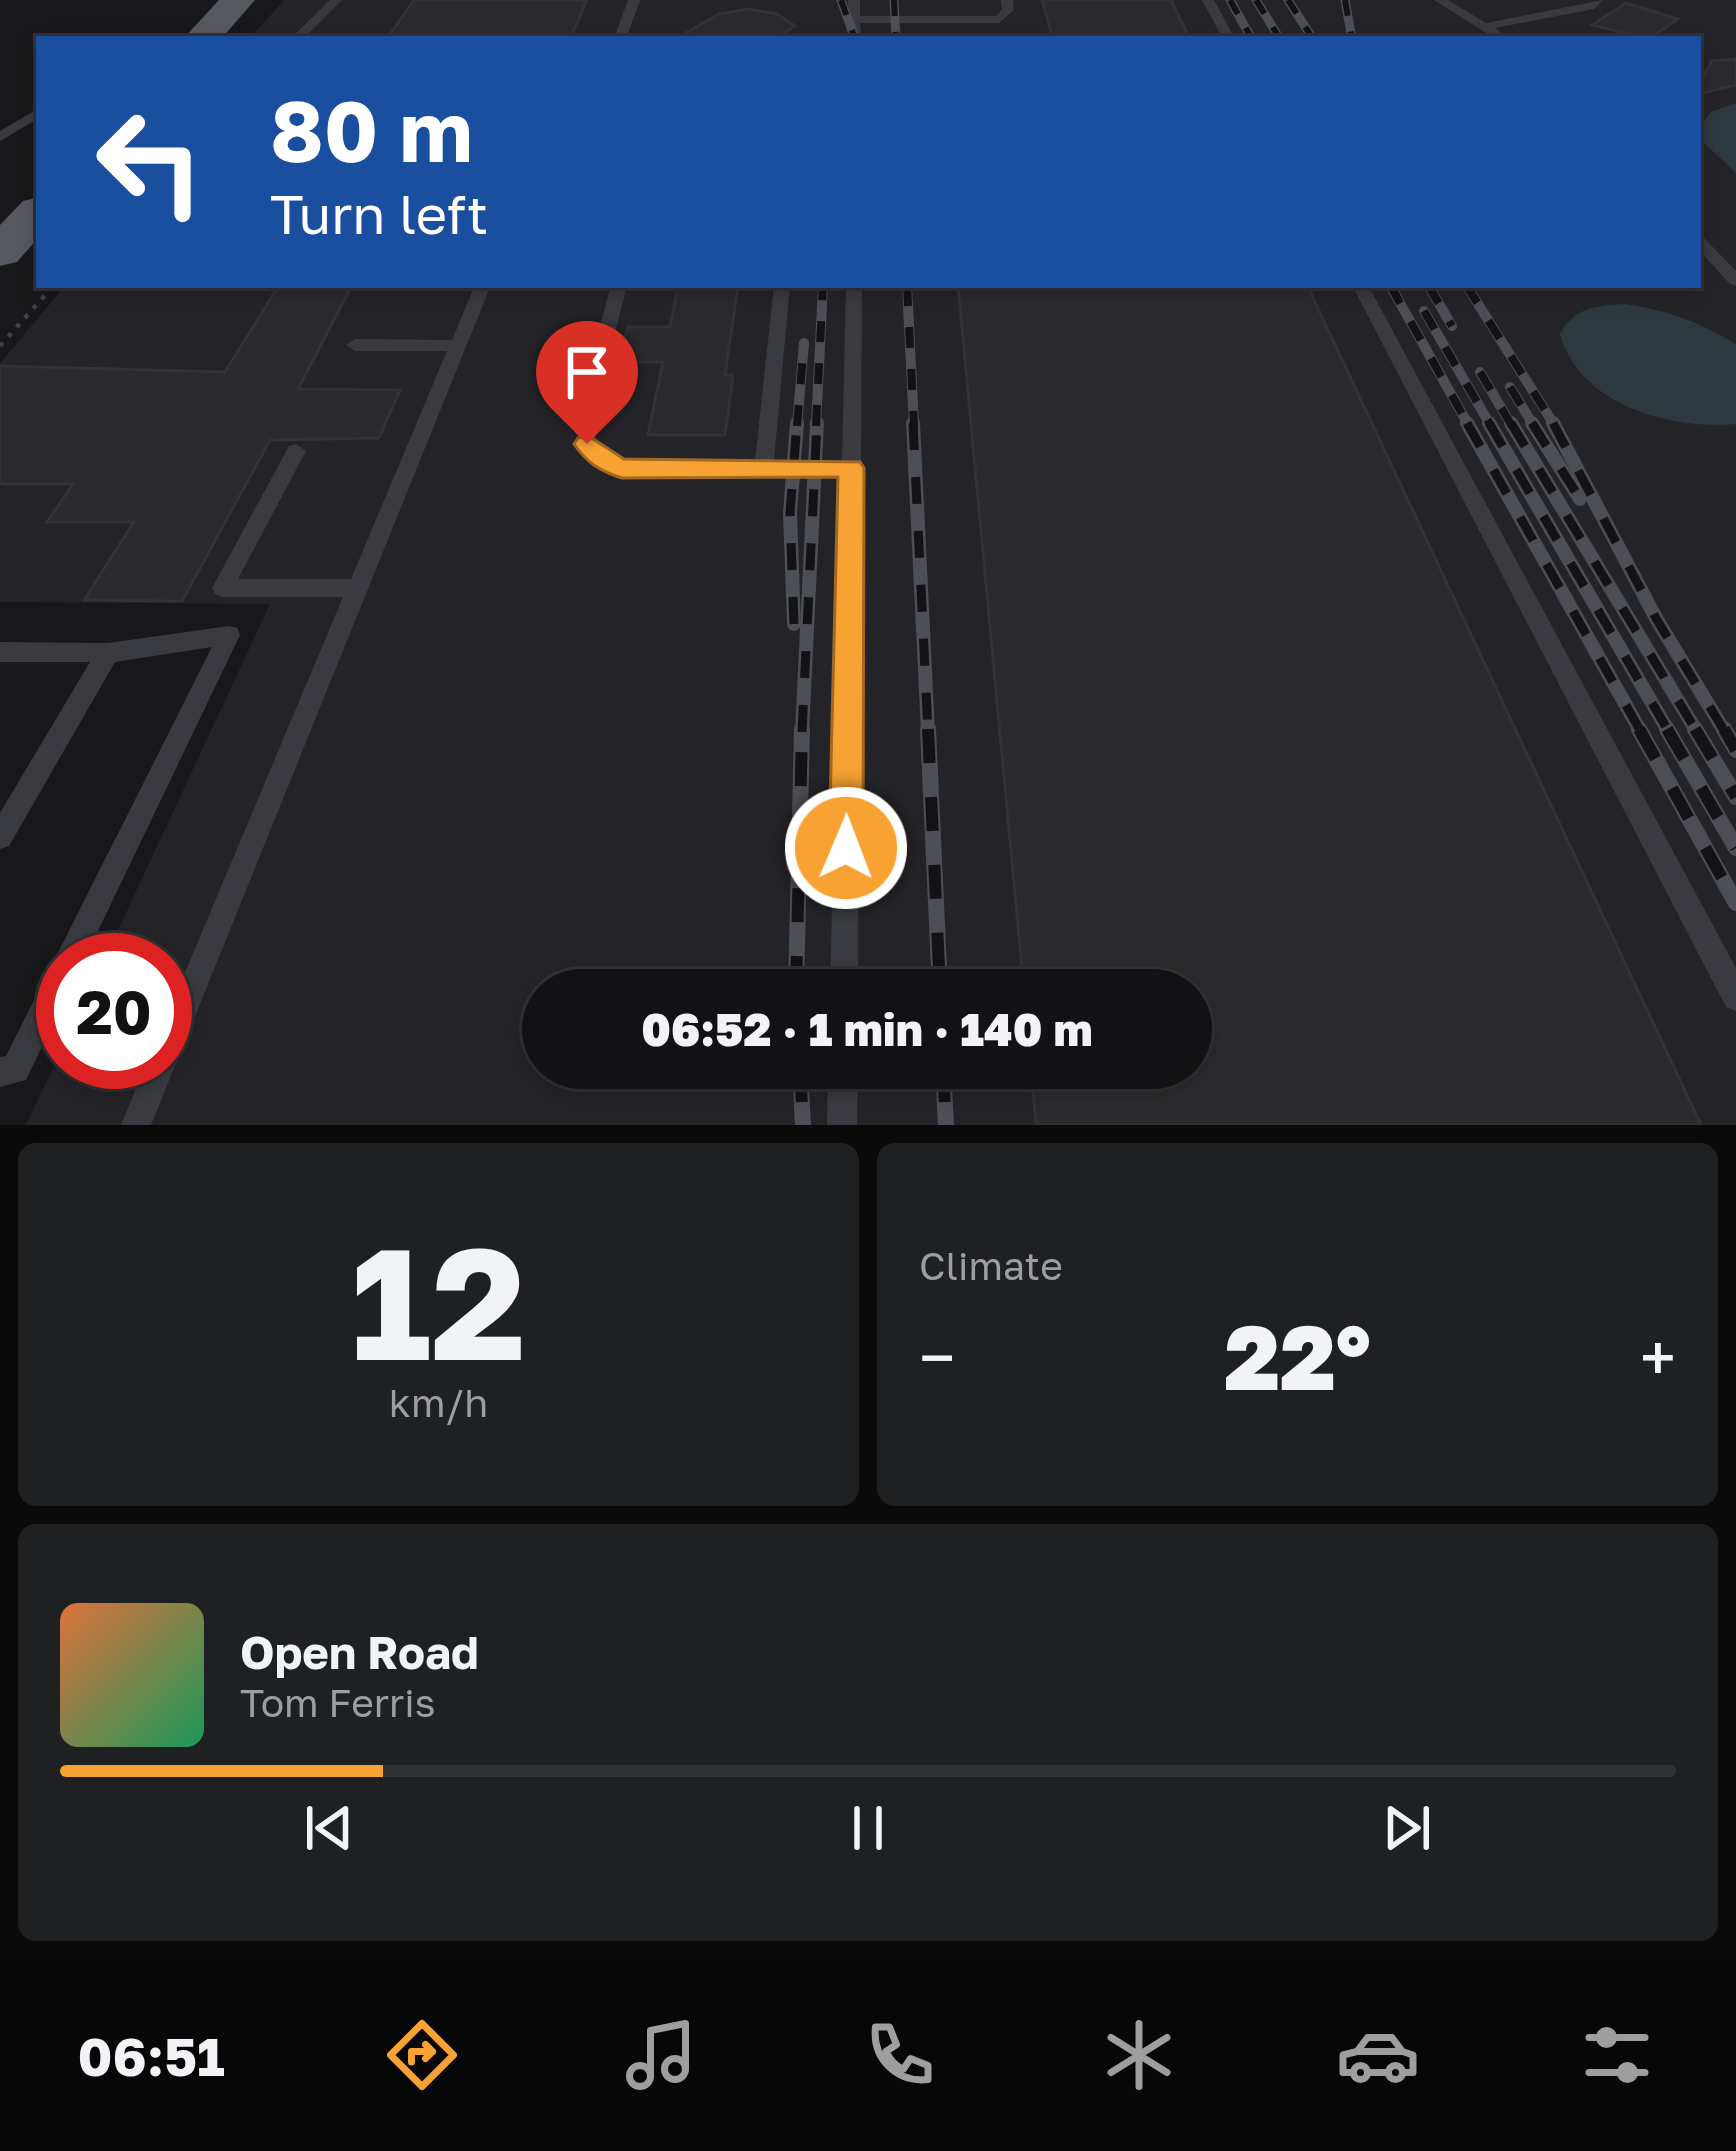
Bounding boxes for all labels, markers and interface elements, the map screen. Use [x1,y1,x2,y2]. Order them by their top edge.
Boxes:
text: 80 m [270,80,473,180]
icon: left [72,84,228,240]
text: Turn left [270,181,488,246]
pin [536,321,638,444]
icon: arrive [554,339,620,405]
position arrow [783,785,909,911]
speed limit sign: 20 [36,933,192,1089]
text: 06:52 · 1 min · 140 m [641,1002,1093,1056]
text: 12 [351,1207,526,1394]
text: Climate [919,1242,1063,1289]
text: 22° [1224,1302,1371,1410]
text: − [919,1317,955,1397]
text: + [1640,1317,1676,1397]
text: km/h [389,1379,488,1426]
text: Open Road [240,1625,479,1679]
text: Tom Ferris [240,1679,435,1726]
icon: previous [296,1795,362,1861]
icon: pause [835,1795,901,1861]
icon: next [1374,1795,1440,1861]
icon: directions [380,2013,464,2097]
icon: music [619,2013,703,2097]
icon: phone [858,2013,942,2097]
icon: climate [1097,2013,1181,2097]
icon: car [1336,2013,1420,2097]
icon: filters [1575,2013,1659,2097]
text: 06:51 [77,2023,225,2088]

